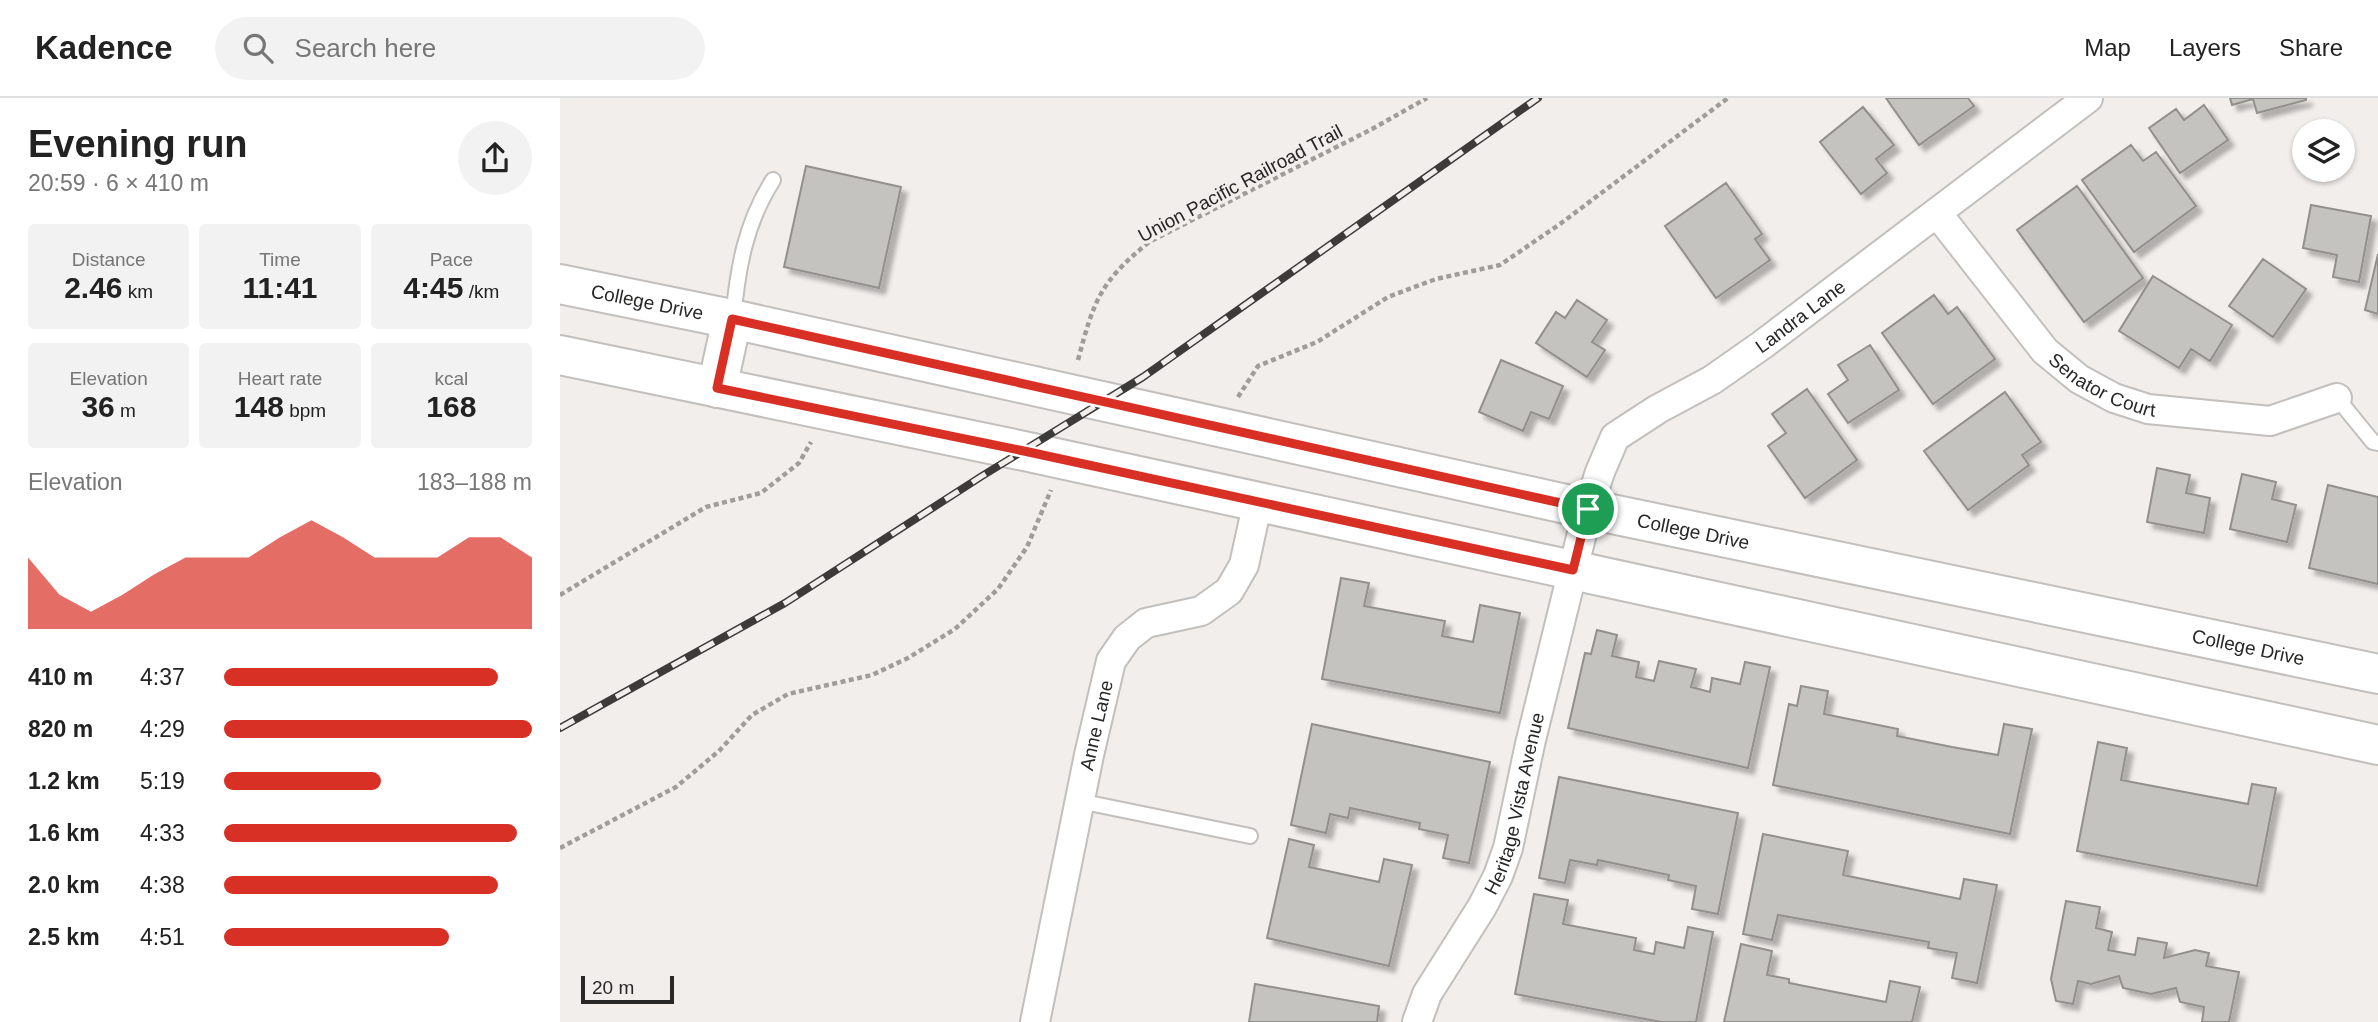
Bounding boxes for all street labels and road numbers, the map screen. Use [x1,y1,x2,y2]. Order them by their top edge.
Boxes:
street label: Union Pacific Railroad Trail [1135,121,1346,246]
street label: Landra Lane [1752,276,1849,357]
street label: College Drive [589,281,705,324]
street label: Senator Court [2045,349,2157,421]
street label: College Drive [1635,510,1751,553]
street label: College Drive [2190,625,2306,669]
street label: Anne Lane [1076,678,1117,772]
street label: Heritage Vista Avenue [1480,710,1548,898]

